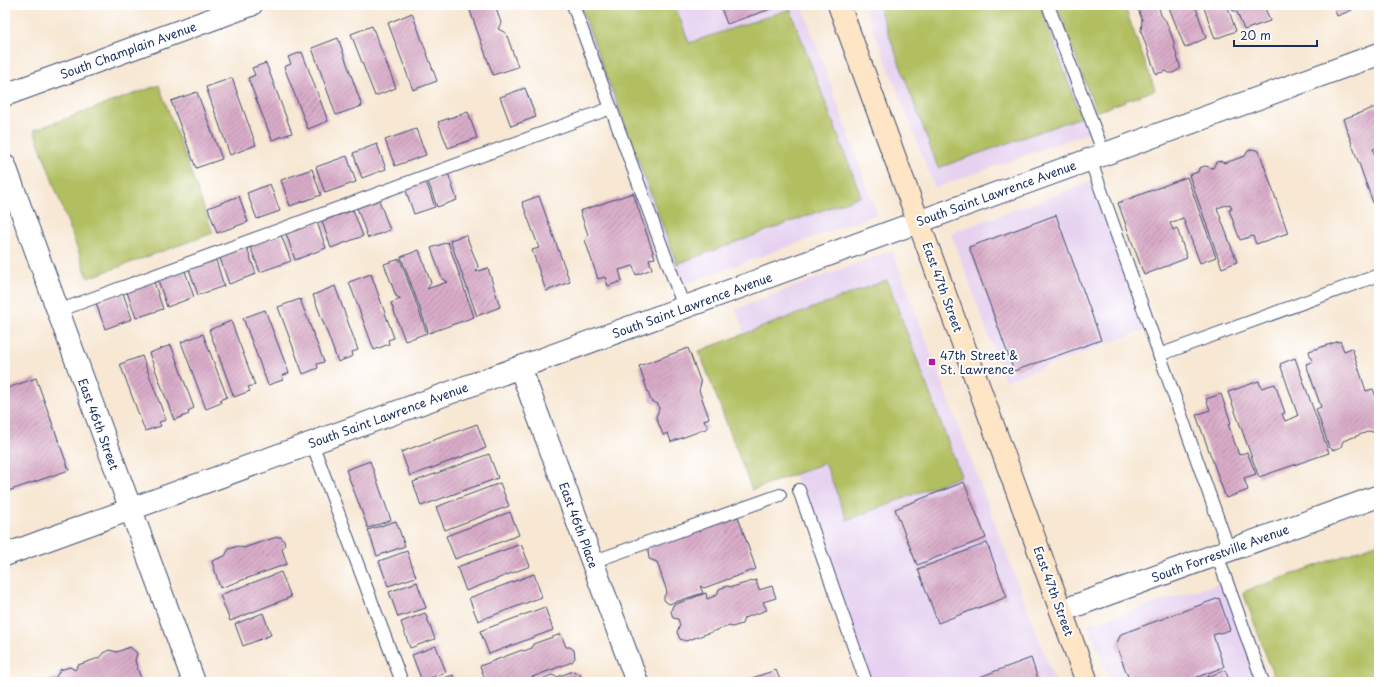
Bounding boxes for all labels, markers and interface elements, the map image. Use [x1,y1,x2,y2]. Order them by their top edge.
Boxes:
street label: South Champlain Avenue [57,17,199,83]
scale bar [1234,22,1317,48]
text: 20 m [1240,26,1271,44]
street label: South Saint Lawrence Avenue [913,155,1079,230]
street label: East 47th Street [918,240,968,335]
street label: South Saint Lawrence Avenue [609,267,775,342]
place label: 47th Street & St. Lawrence [940,346,1018,378]
marker: 47th Street & St. Lawrence [927,357,937,367]
street label: East 46th Street [74,376,124,472]
street label: South Saint Lawrence Avenue [305,377,471,452]
street label: East 46th Place [555,479,603,571]
street label: South Forrestville Avenue [1149,520,1292,586]
street label: East 47th Street [1029,544,1079,639]

